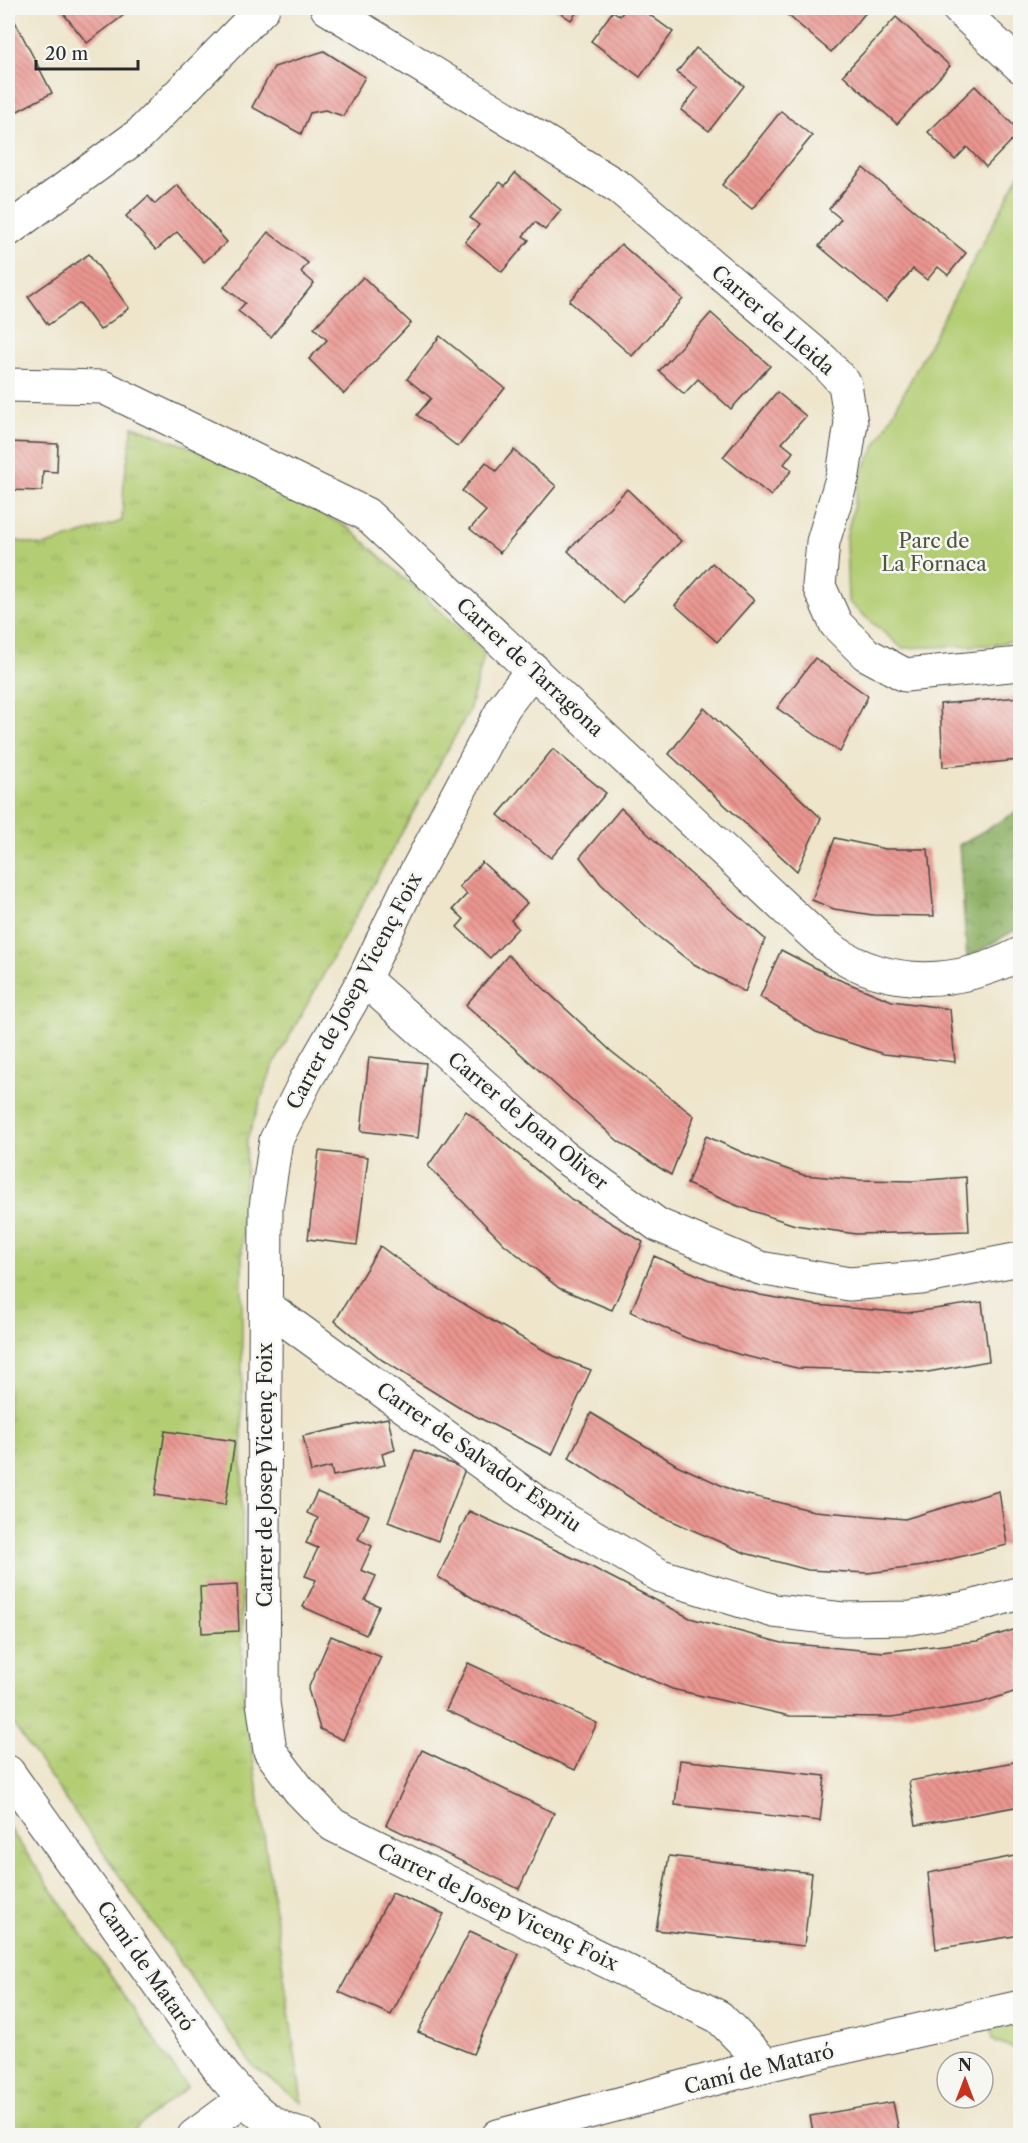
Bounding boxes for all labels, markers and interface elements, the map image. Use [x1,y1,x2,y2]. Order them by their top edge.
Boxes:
scale bar [36,33,138,71]
text: 20 m [45,43,89,65]
street label: Carrer de Lleida [707,260,840,380]
park label: Parc de La Fornaca [881,529,987,576]
street label: Carrer de Tarragona [452,593,609,742]
street label: Carrer de Josep Vicenç Foix [281,868,427,1113]
street label: Carrer de Joan Oliver [443,1047,613,1195]
street label: Carrer de Josep Vicenç Foix [253,1342,277,1607]
street label: Carrer de Salvador Espriu [372,1377,586,1537]
street label: Carrer de Josep Vicenç Foix [374,1838,622,1976]
street label: Camí de Mataró [92,1896,200,2036]
street label: Camí de Mataró [682,2039,836,2099]
north arrow [935,2050,995,2110]
text: N [958,2055,972,2075]

